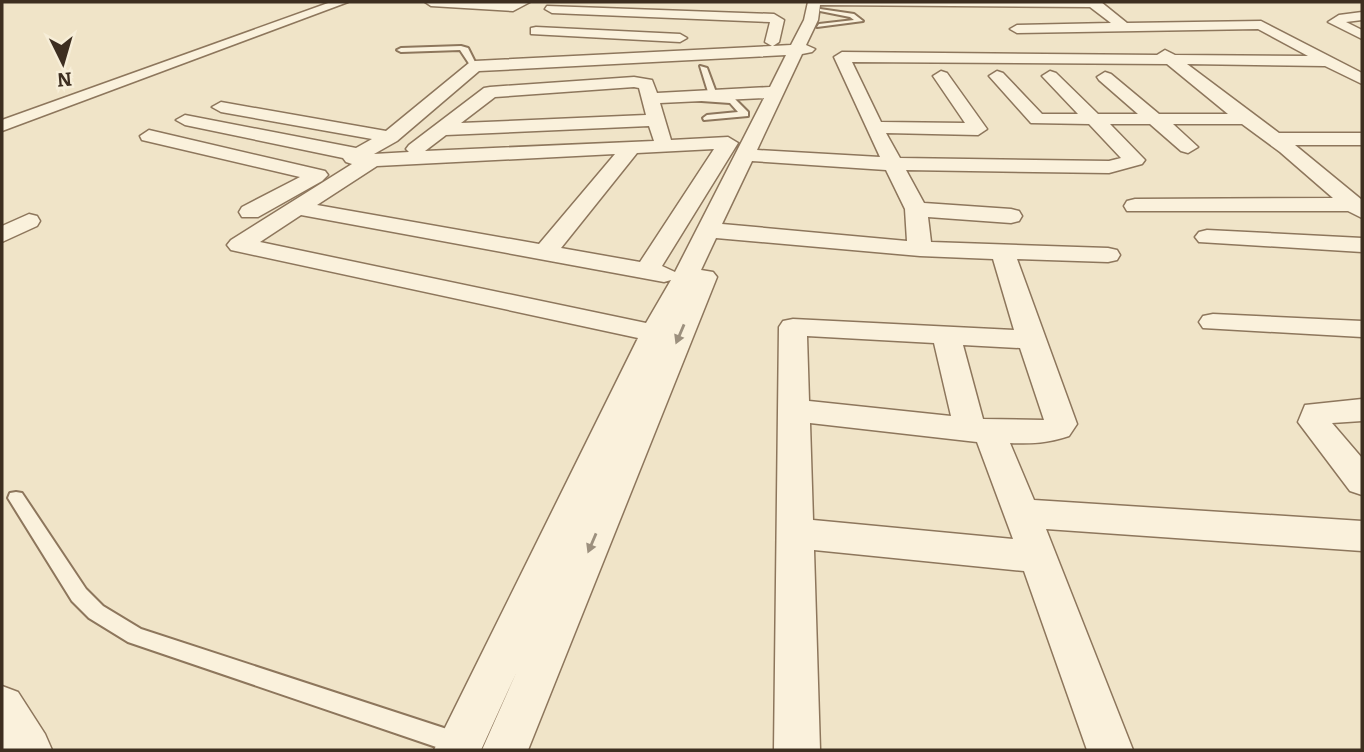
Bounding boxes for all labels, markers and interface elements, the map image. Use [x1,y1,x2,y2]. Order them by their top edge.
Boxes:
north arrow [28,28,98,98]
text: N [56,67,73,92]
one-way arrow [674,323,685,344]
one-way arrow [586,533,598,553]

